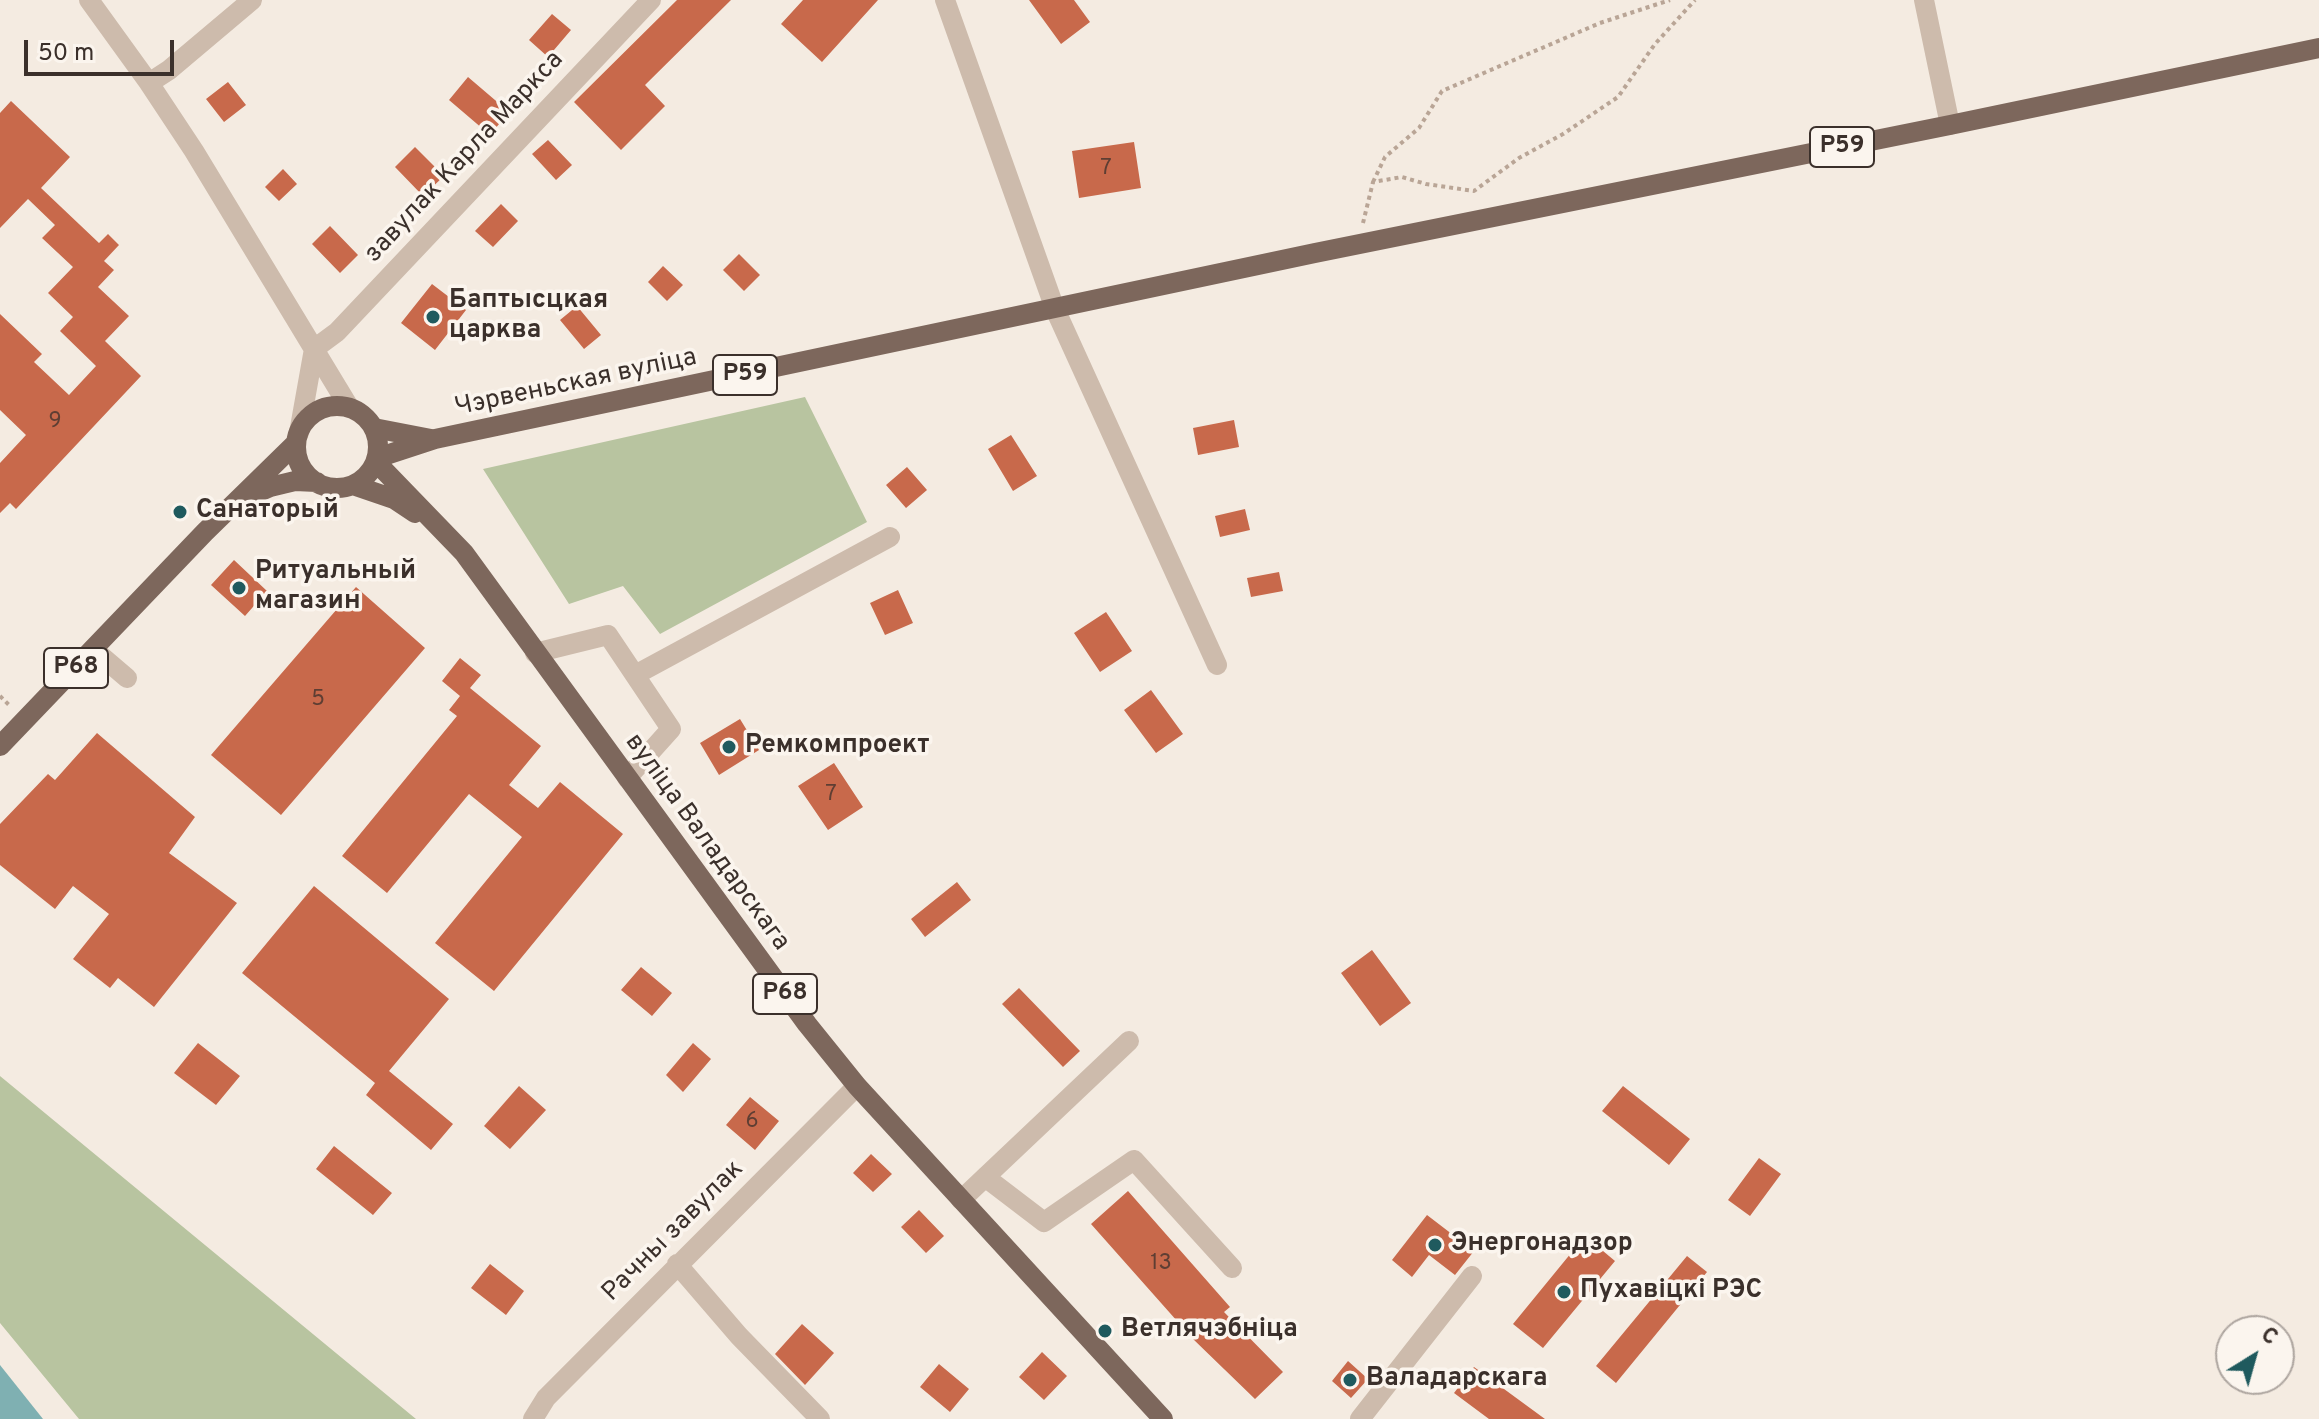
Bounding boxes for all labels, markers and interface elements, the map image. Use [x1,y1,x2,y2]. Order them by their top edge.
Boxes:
scale bar [28,24,178,74]
text: 50 m [38,39,94,69]
street label: завулак Карла Маркса [359,46,571,270]
road number: Р59 [1810,127,1874,167]
house number: 7 [1100,157,1112,183]
place label: Баптысцкая царква [449,286,608,348]
marker: Баптысцкая царква [424,308,442,326]
street label: Чэрвеньская вуліца [452,343,700,425]
road number: Р59 [713,355,777,395]
house number: 9 [48,410,62,436]
place label: Санаторый [196,496,339,528]
marker: Санаторый [171,503,189,521]
place label: Ритуальный магазин [255,557,416,618]
marker: Ритуальный магазин [230,579,248,597]
road number: Р68 [44,648,108,688]
house number: 5 [311,688,325,714]
street label: вуліца Валадарскага [617,728,795,958]
place label: Ремкомпроект [745,731,929,763]
marker: Ремкомпроект [720,738,738,756]
house number: 7 [825,783,837,809]
road number: Р68 [753,974,817,1014]
house number: 6 [745,1110,759,1136]
street label: Рачны завулак [597,1155,751,1309]
place label: Энергонадзор [1451,1229,1633,1261]
marker: Энергонадзор [1426,1236,1444,1254]
house number: 13 [1150,1252,1172,1278]
place label: Пухавіцкі РЭС [1580,1276,1762,1308]
marker: Пухавіцкі РЭС [1555,1283,1573,1301]
place label: Ветлячэбніца [1121,1315,1298,1347]
north arrow [2215,1315,2295,1395]
marker: Ветлячэбніца [1096,1322,1114,1340]
text: С [2255,1322,2282,1352]
place label: Валадарскага [1366,1364,1547,1396]
marker: Валадарскага [1341,1371,1359,1389]

